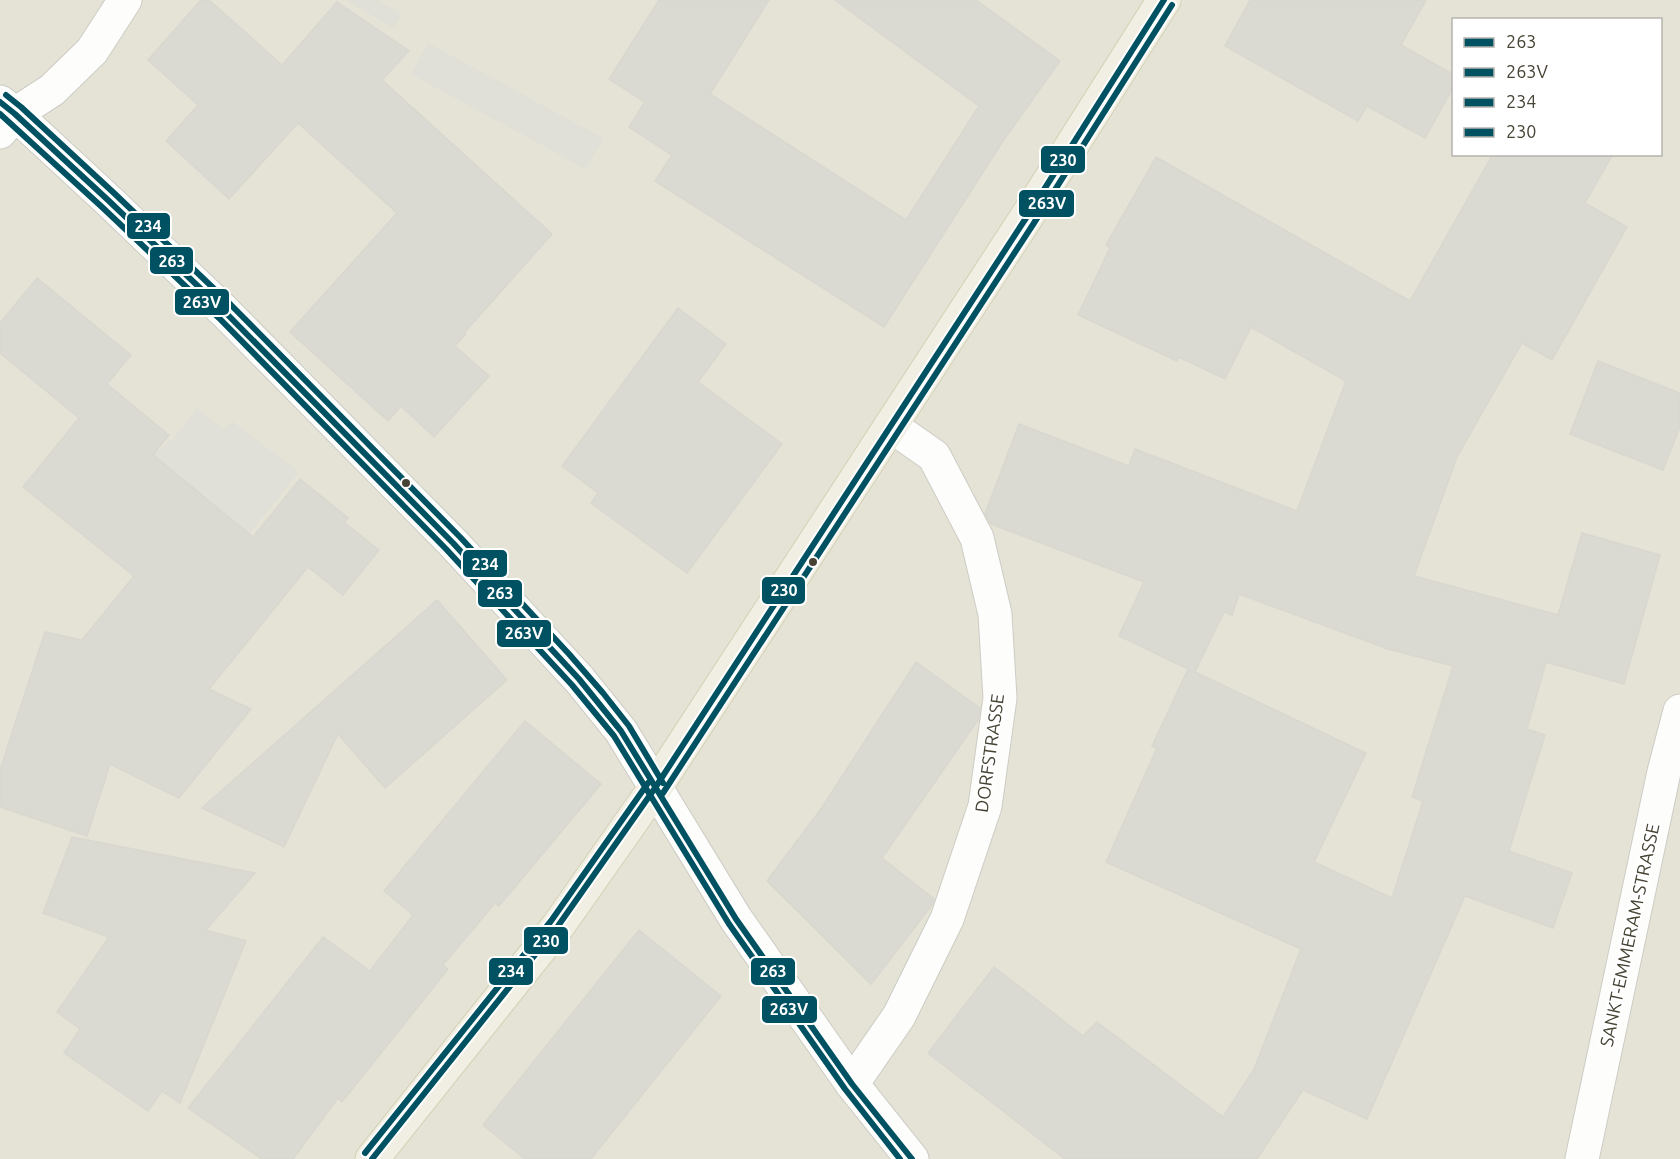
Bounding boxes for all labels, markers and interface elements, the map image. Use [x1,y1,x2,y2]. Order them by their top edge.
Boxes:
legend [1452,18,1662,156]
text: 263 [1506,31,1536,51]
text: 263V [1506,61,1548,81]
text: 234 [1506,91,1536,111]
text: 230 [1506,121,1536,141]
line badge: 230 [1040,145,1086,174]
text: 230 [1049,151,1077,169]
line badge: 263V [1018,189,1075,218]
text: 263V [1028,194,1067,212]
line badge: 234 [126,212,171,240]
text: 234 [134,217,162,235]
line badge: 263 [149,246,194,275]
text: 263 [158,252,186,270]
line badge: 263V [174,288,230,316]
text: 263V [183,293,222,311]
unlabelled marker [400,477,412,489]
line badge: 234 [462,549,508,578]
text: 234 [471,555,499,573]
unlabelled marker [807,556,819,568]
line badge: 230 [761,576,806,605]
line badge: 263 [477,579,523,608]
text: 230 [770,581,798,599]
text: 263 [486,584,514,602]
line badge: 263V [496,619,552,648]
text: 263V [505,624,544,642]
street label: DORFSTRASSE [971,692,1007,814]
street label: SANKT-EMMERAM-STRASSE [1596,822,1662,1048]
line badge: 230 [523,926,569,955]
text: 230 [532,932,560,950]
line badge: 234 [488,957,534,986]
line badge: 263 [750,957,796,986]
text: 234 [497,962,525,980]
text: 263 [759,962,787,980]
line badge: 263V [761,995,818,1024]
text: 263V [770,1000,809,1018]

